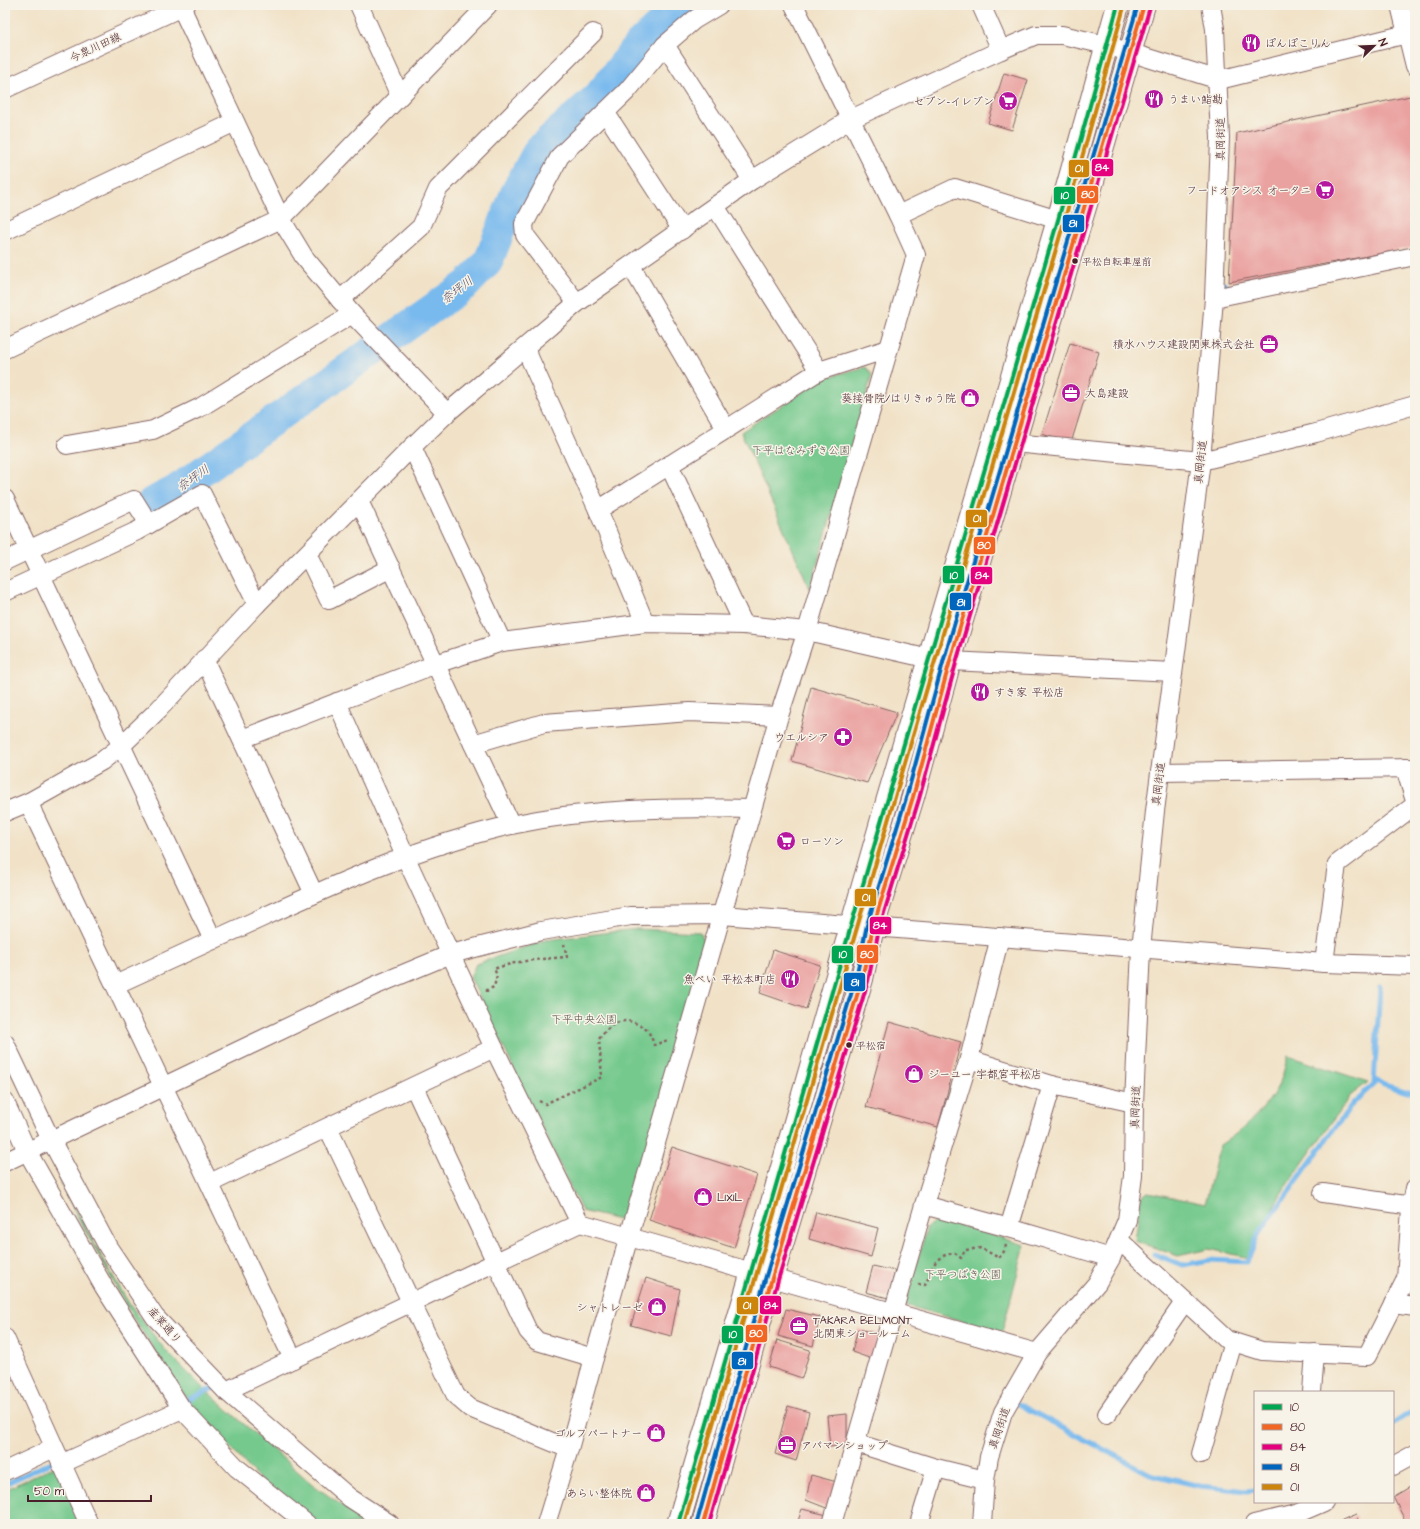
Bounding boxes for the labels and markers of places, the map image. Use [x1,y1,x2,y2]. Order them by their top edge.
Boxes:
restaurant icon: ぽんぽこりん [1240,32,1262,54]
place label: ぽんぽこりん [1265,36,1331,51]
restaurant icon: うまい鮨勘 [1143,88,1165,110]
supermarket icon: セブン-イレブン [997,90,1019,112]
place label: うまい鮨勘 [1168,92,1223,107]
place label: セブン-イレブン [914,94,994,109]
supermarket icon: フードオアシス オータニ [1314,179,1336,201]
place label: フードオアシス オータニ [1186,183,1311,198]
place label: 平松自転車屋前 [1082,255,1152,269]
marker: 平松自転車屋前 [1070,256,1080,266]
office icon: 積水ハウス建設関東株式会社 [1258,333,1280,355]
place label: 積水ハウス建設関東株式会社 [1113,337,1255,352]
office icon: 大島建設 [1060,382,1082,404]
place label: 大島建設 [1085,386,1129,401]
shop icon: 葵接骨院/はりきゅう院 [959,387,981,409]
place label: 葵接骨院/はりきゅう院 [841,391,956,406]
restaurant icon: すき家 平松店 [969,681,991,703]
place label: すき家 平松店 [994,685,1064,700]
pharmacy icon: ウエルシア [832,726,854,748]
place label: ウエルシア [774,730,829,745]
supermarket icon: ローソン [775,830,797,852]
place label: ローソン [800,834,844,849]
restaurant icon: 魚べい 平松本町店 [779,968,801,990]
place label: 魚べい 平松本町店 [684,972,776,987]
place label: 平松宿 [856,1039,886,1053]
marker: 平松宿 [844,1040,854,1050]
shop icon: ジーユー 宇都宮平松店 [903,1063,925,1085]
place label: ジーユー 宇都宮平松店 [928,1067,1042,1082]
shop icon: LIXIL [692,1186,714,1208]
place label: LIXIL [717,1190,743,1205]
shop icon: シャトレーゼ [646,1296,668,1318]
place label: シャトレーゼ [577,1300,643,1315]
place label: TAKARA BELMONT 北関東ショールーム [813,1313,912,1341]
office icon: TAKARA BELMONT 北関東ショールーム [788,1315,810,1337]
shop icon: ゴルフパートナー [645,1422,667,1444]
place label: ゴルフパートナー [554,1426,642,1441]
office icon: アパマンショップ [776,1434,798,1456]
place label: アパマンショップ [801,1438,888,1453]
shop icon: あらい整体院 [635,1482,657,1504]
place label: あらい整体院 [566,1486,632,1501]

